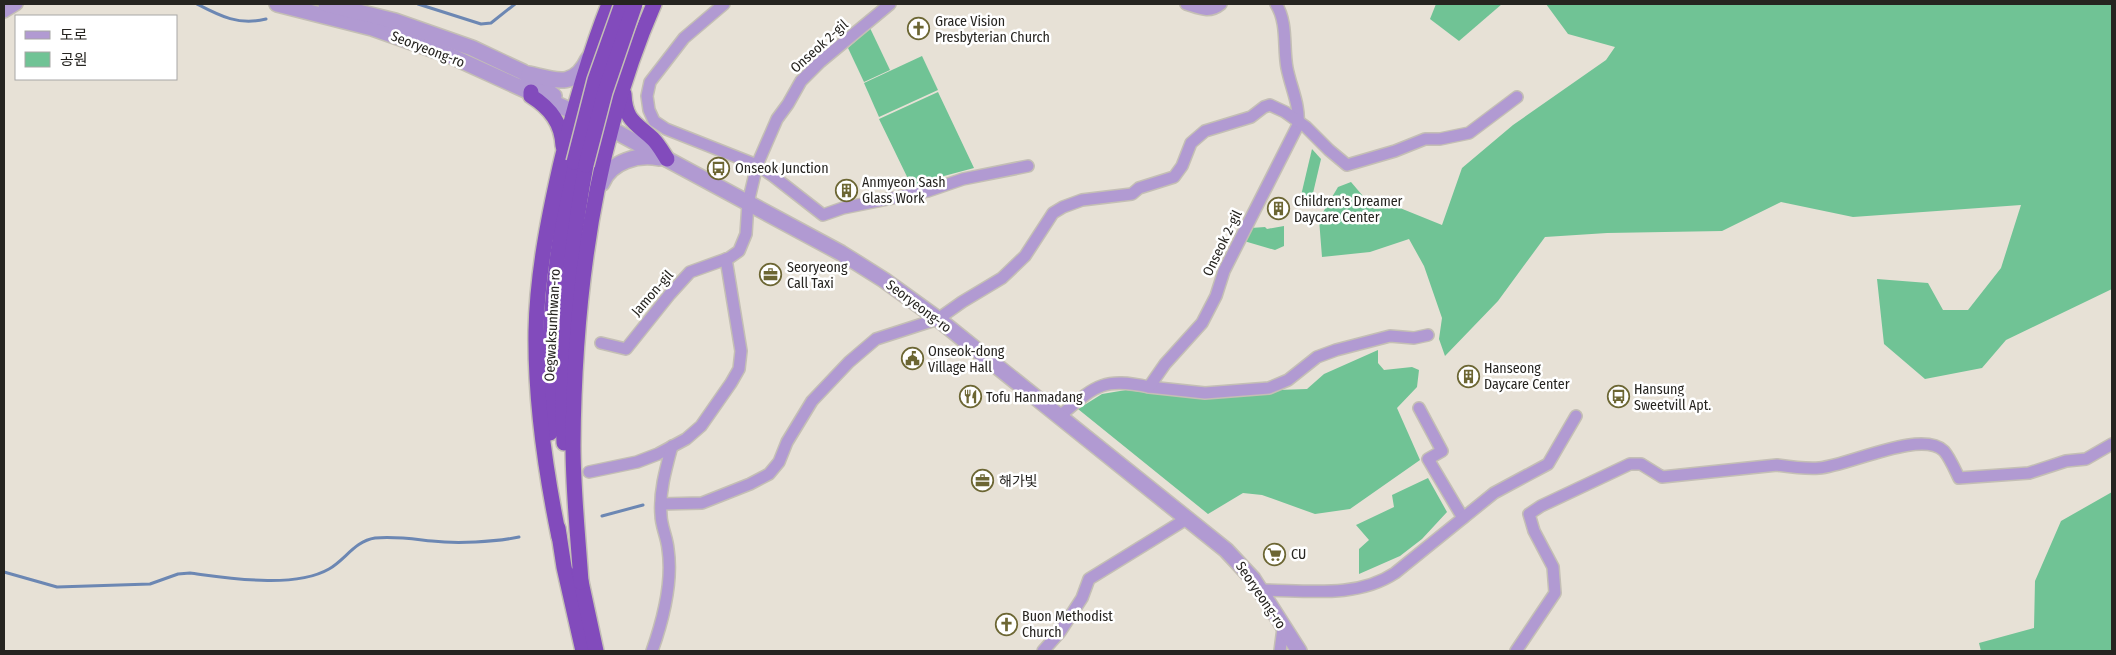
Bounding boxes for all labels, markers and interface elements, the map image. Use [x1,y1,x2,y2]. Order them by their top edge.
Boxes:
place label: Grace Vision Presbyterian Church [935,13,1050,46]
legend [15,15,178,80]
street label: Onseok 2-gil [787,16,852,77]
church icon: Grace Vision Presbyterian Church [907,17,931,41]
text: 도로 [60,26,88,44]
street label: Seoryeong-ro [389,28,467,71]
text: 공원 [60,51,88,69]
bus stop icon: Onseok Junction [707,156,731,180]
place label: Onseok Junction [735,160,829,177]
place label: Anmyeon Sash Glass Work [862,174,946,207]
building icon: Anmyeon Sash Glass Work [834,178,858,202]
place label: Children's Dreamer Daycare Center [1294,193,1403,226]
building icon: Children's Dreamer Daycare Center [1266,197,1290,221]
street label: Onseok 2-gil [1199,207,1246,279]
place label: Seoryeong Call Taxi [787,259,848,292]
office icon: Seoryeong Call Taxi [759,263,783,287]
street label: Jamon-gil [628,267,677,320]
street label: Oegwaksunhwan-ro [541,268,564,382]
street label: Seoryeong-ro [883,276,955,336]
place label: Onseok-dong Village Hall [928,343,1005,376]
public building icon: Onseok-dong Village Hall [900,347,924,371]
place label: Hanseong Daycare Center [1484,360,1570,393]
building icon: Hanseong Daycare Center [1456,364,1480,388]
place label: Hansung Sweetvill Apt. [1634,381,1711,414]
restaurant icon: Tofu Hanmadang [958,385,982,409]
bus stop icon: Hansung Sweetvill Apt. [1606,385,1630,409]
place label: Tofu Hanmadang [986,389,1083,406]
office icon: 해가빛 [971,469,995,493]
place label: 해가빛 [999,473,1038,490]
supermarket icon: CU [1263,542,1287,566]
place label: CU [1291,546,1306,563]
street label: Seoryeong-ro [1232,558,1289,632]
place label: Buon Methodist Church [1022,608,1113,641]
church icon: Buon Methodist Church [994,612,1018,636]

